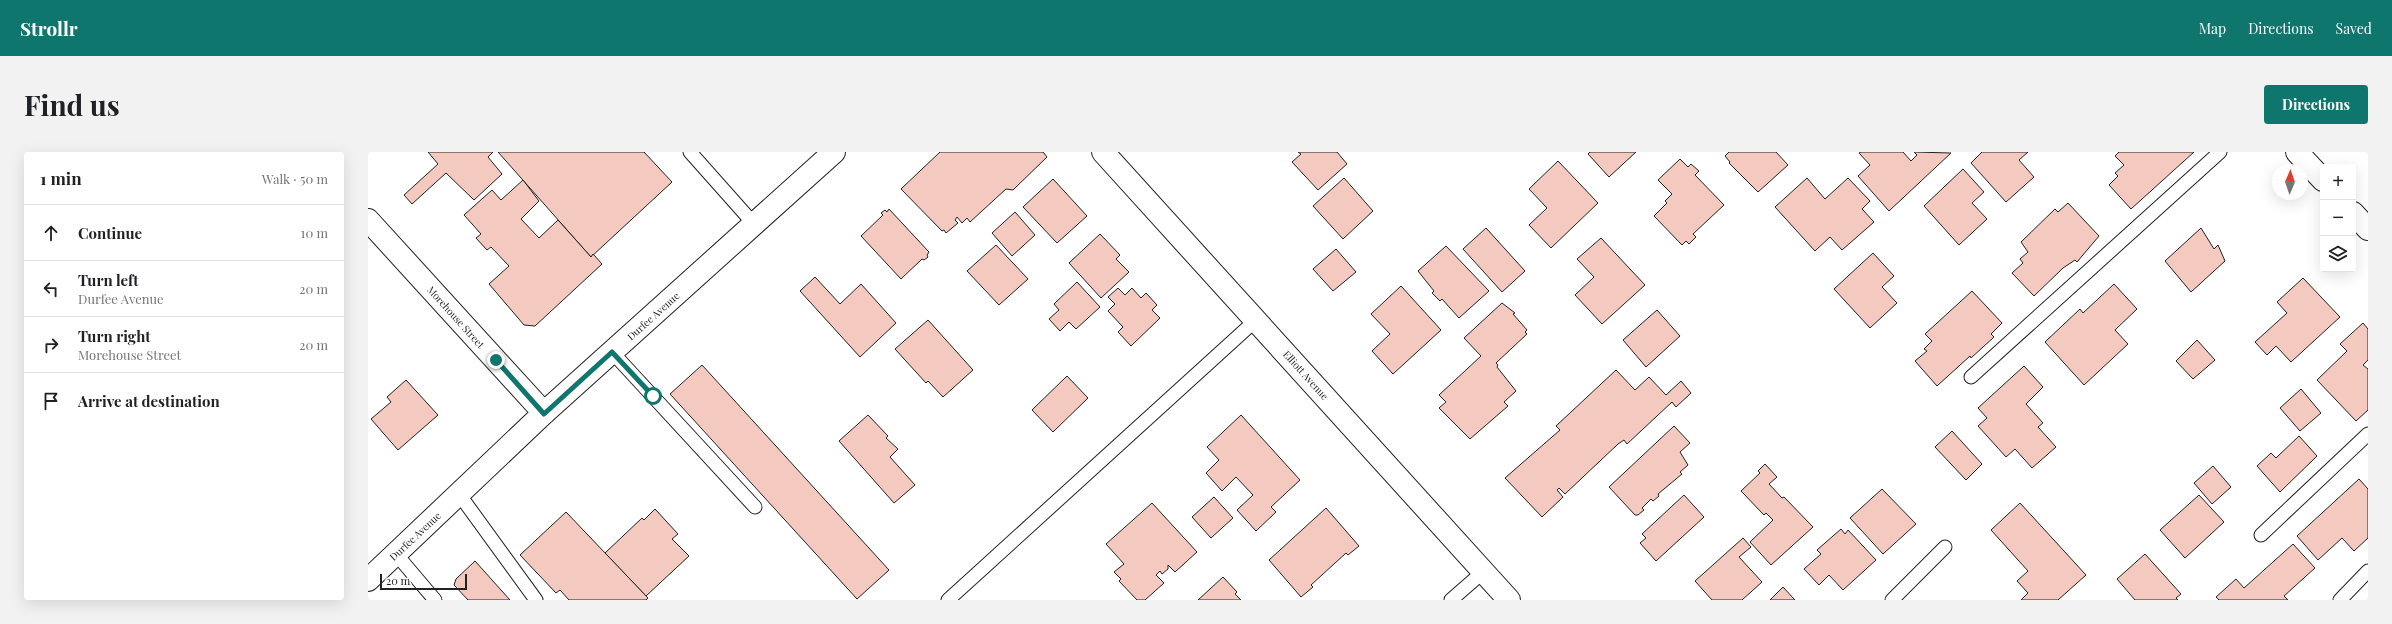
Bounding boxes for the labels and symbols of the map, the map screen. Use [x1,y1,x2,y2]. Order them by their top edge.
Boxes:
north arrow [2272,164,2308,200]
street label: Morehouse Street [424,283,488,352]
street label: Durfee Avenue [624,289,682,343]
street label: Elliott Avenue [1280,347,1332,403]
route end [487,351,505,369]
route start [644,387,662,405]
street label: Durfee Avenue [386,508,444,564]
scale bar [380,572,467,591]

